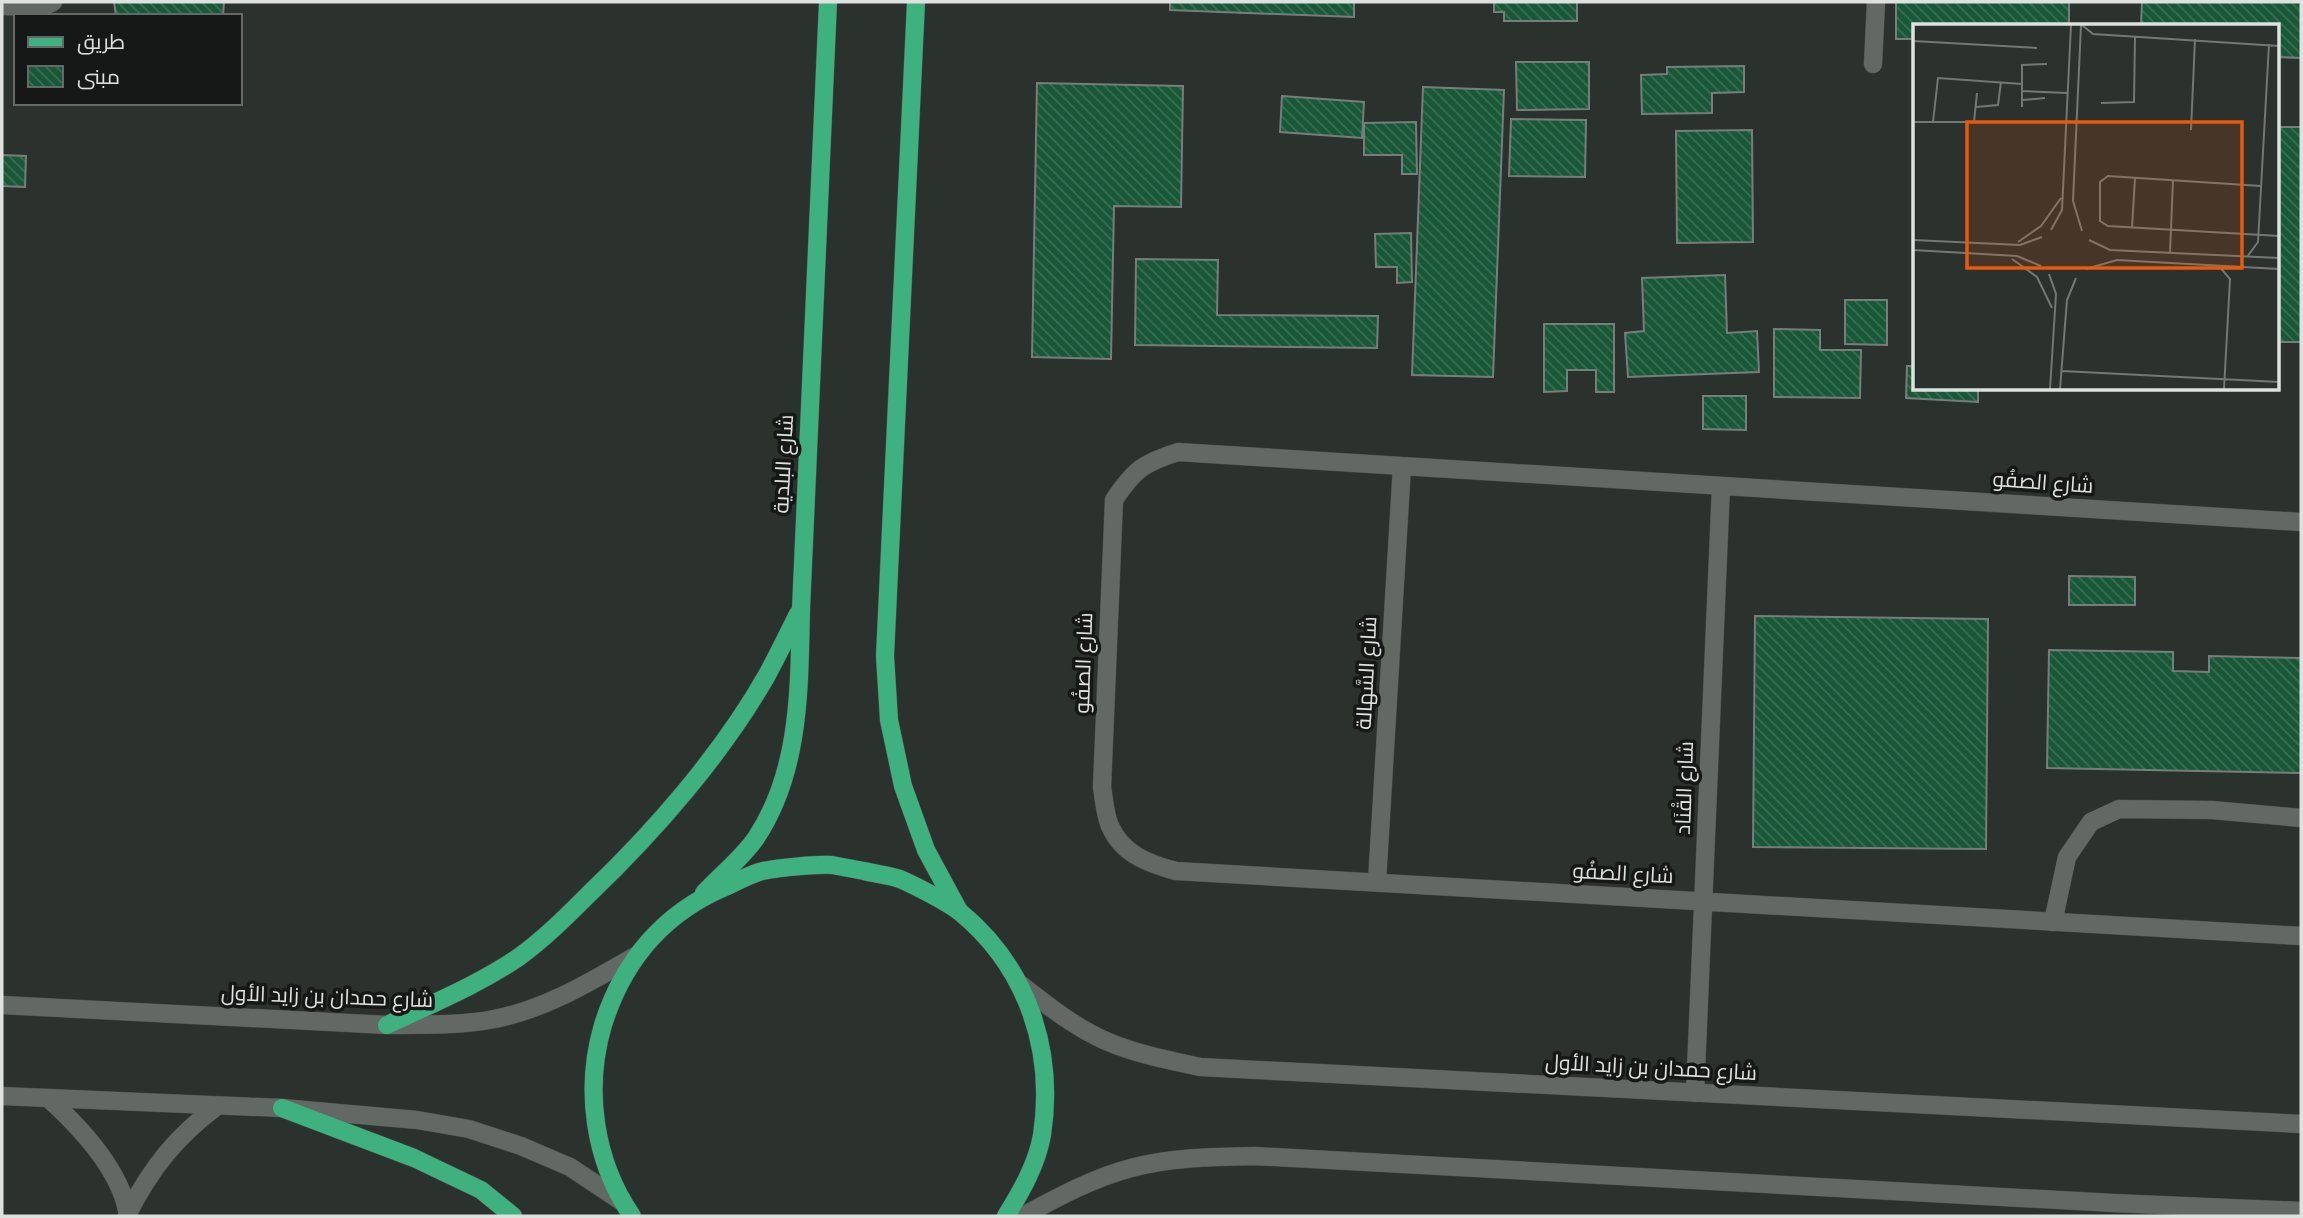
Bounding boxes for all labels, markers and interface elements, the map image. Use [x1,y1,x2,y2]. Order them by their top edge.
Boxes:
legend [14,14,242,105]
inset map [1913,24,2278,390]
text: طريق [77,30,125,55]
text: مبنى [77,65,120,90]
street label: شارع البلدية [769,414,800,514]
street label: شارع الصفُو [1992,467,2094,500]
street label: شارع الصفُو [1070,612,1099,714]
street label: شارع السَّهالة [1352,616,1383,730]
street label: شارع القْنَاد [1670,741,1700,835]
street label: شارع الصفُو [1572,859,1674,890]
street label: شارع حمدان بن زايد الأول [221,981,433,1014]
street label: شارع حمدان بن زايد الأول [1544,1050,1758,1087]

